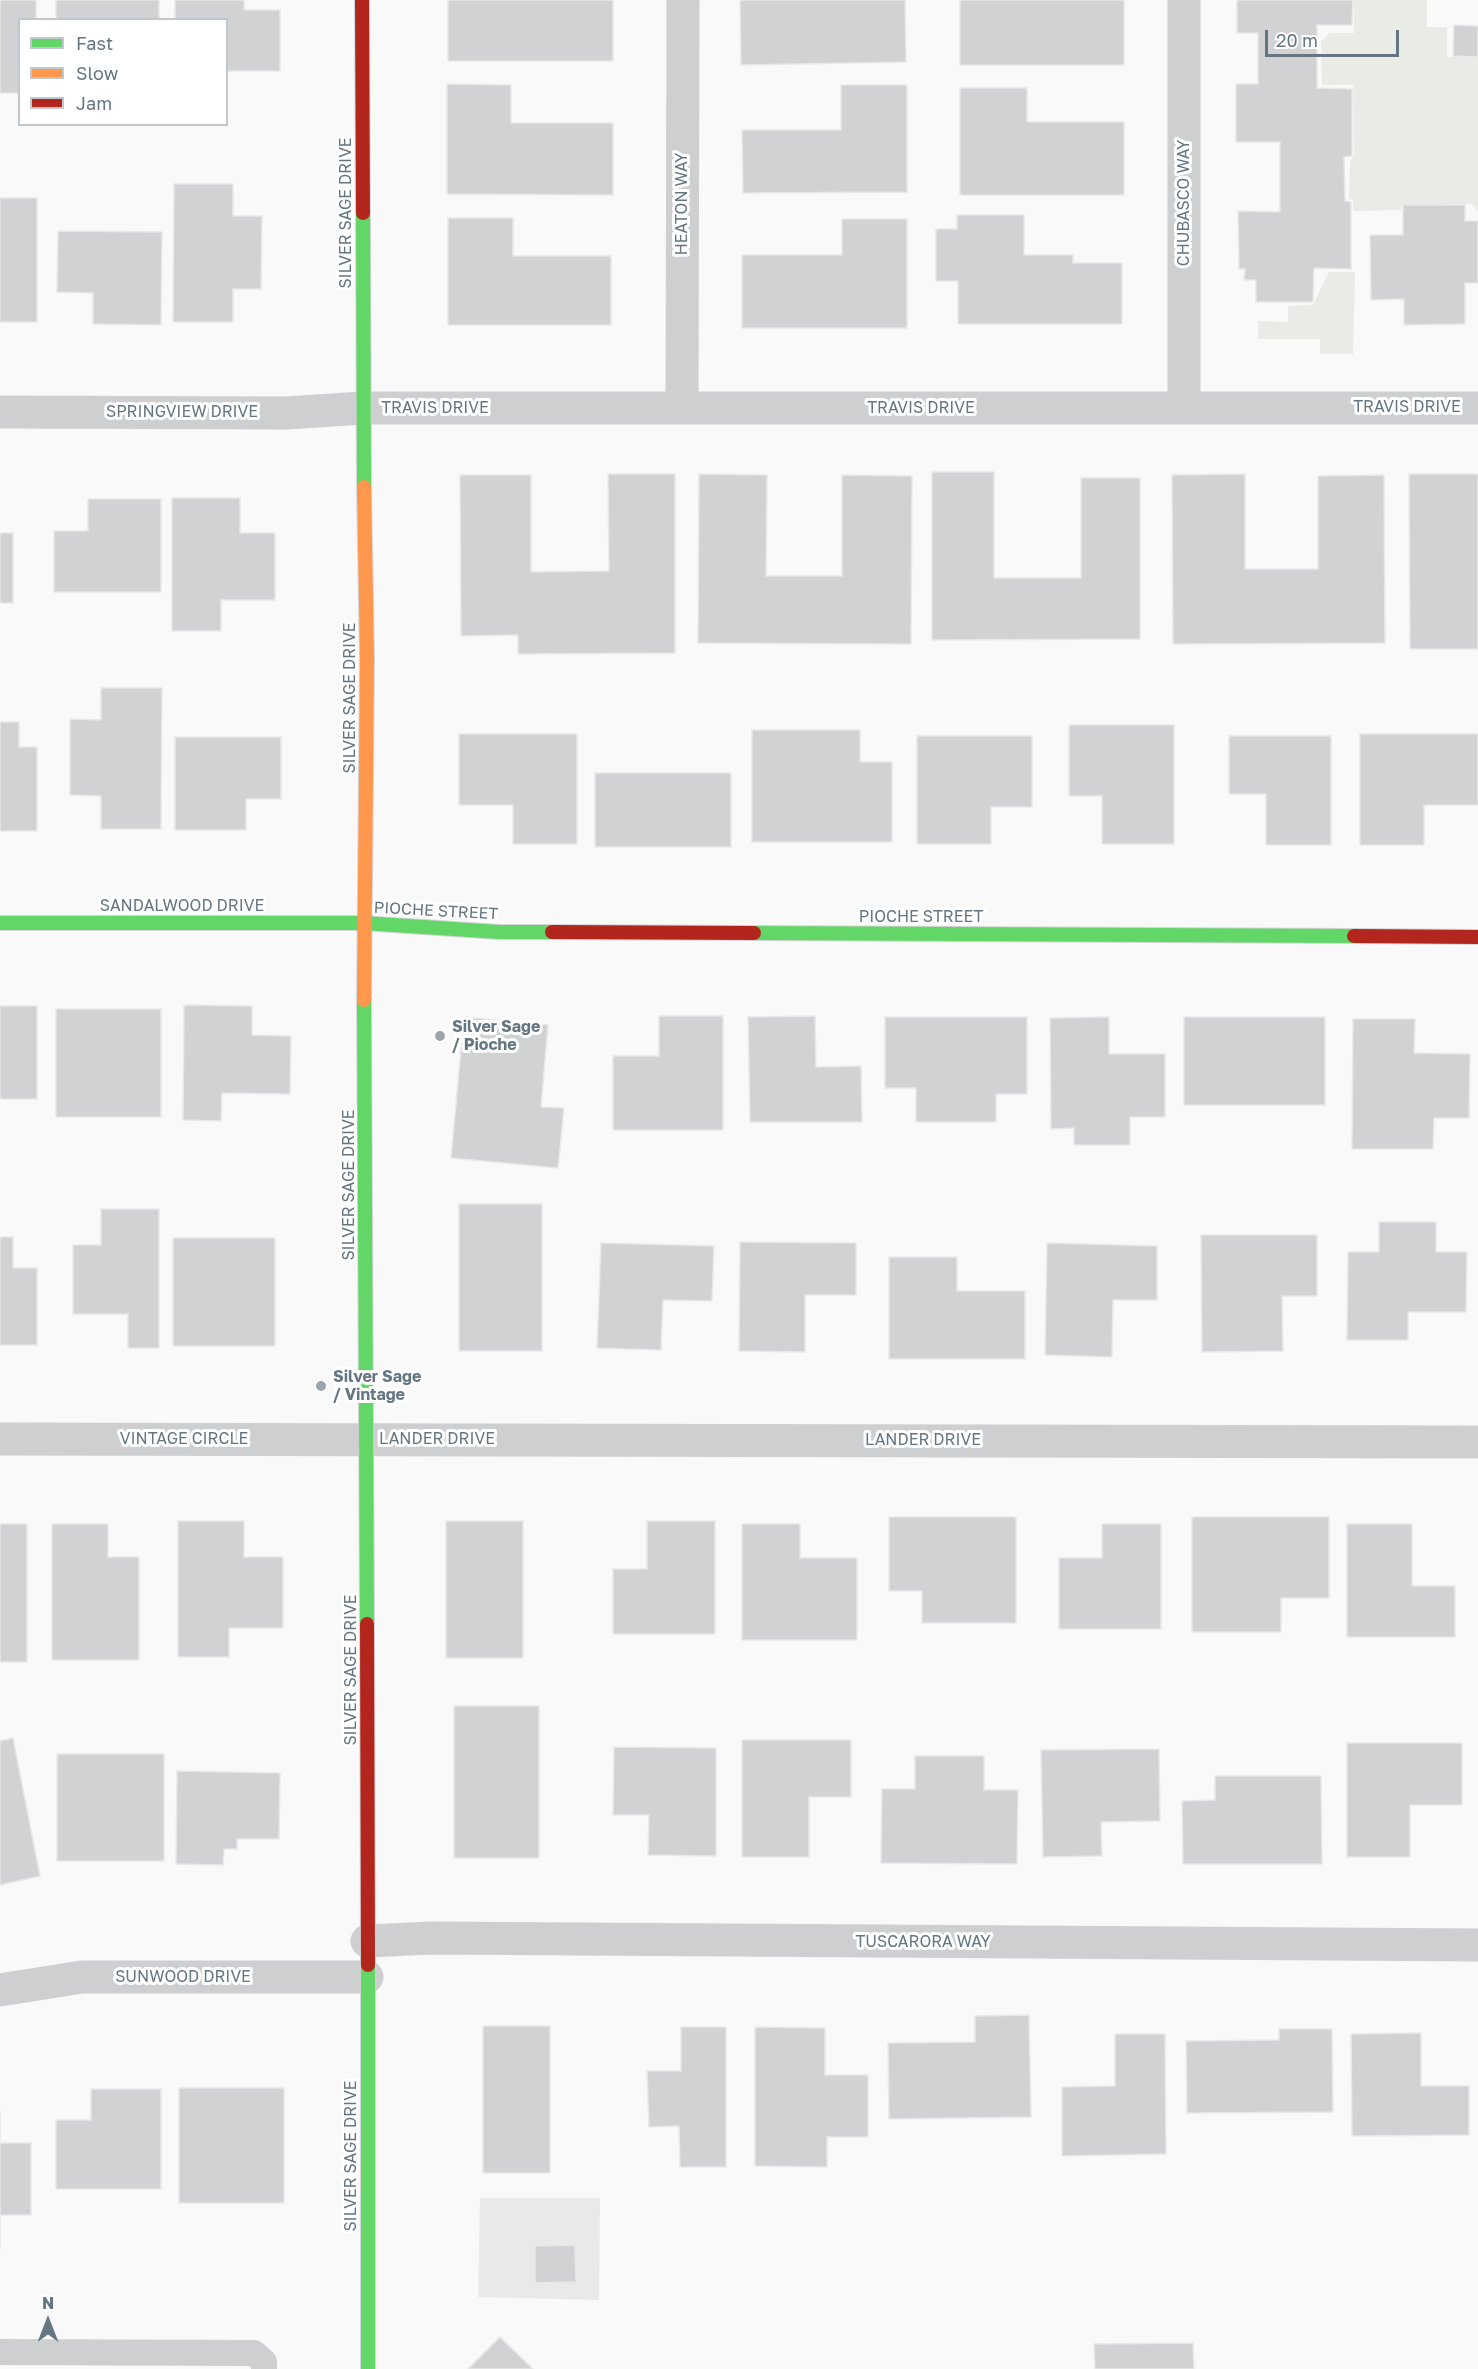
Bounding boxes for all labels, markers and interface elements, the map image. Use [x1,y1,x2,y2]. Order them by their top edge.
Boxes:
legend [18,18,228,126]
scale bar [1268,18,1402,56]
text: 20 m [1276,29,1318,51]
text: Fast [76,32,113,54]
text: Slow [76,62,118,84]
text: Jam [76,92,112,114]
street label: SILVER SAGE DRIVE [336,137,356,289]
street label: CHUBASCO WAY [1174,140,1194,266]
street label: HEATON WAY [672,153,692,255]
street label: TRAVIS DRIVE [1353,397,1461,417]
street label: TRAVIS DRIVE [381,398,489,418]
street label: TRAVIS DRIVE [867,398,975,418]
street label: SPRINGVIEW DRIVE [106,402,258,422]
street label: SILVER SAGE DRIVE [340,622,360,774]
street label: SANDALWOOD DRIVE [100,896,264,916]
street label: PIOCHE STREET [373,898,499,924]
street label: PIOCHE STREET [859,907,983,927]
place label: Silver Sage / Pioche [452,1017,540,1055]
marker: Silver Sage / Pioche [433,1029,447,1043]
street label: SILVER SAGE DRIVE [339,1109,359,1261]
place label: Silver Sage / Vintage [333,1367,421,1405]
marker: Silver Sage / Vintage [314,1379,328,1393]
street label: VINTAGE CIRCLE [120,1429,248,1449]
street label: LANDER DRIVE [379,1429,495,1449]
street label: LANDER DRIVE [865,1430,981,1450]
street label: SILVER SAGE DRIVE [341,1594,361,1746]
street label: TUSCARORA WAY [855,1932,991,1952]
street label: SUNWOOD DRIVE [115,1967,251,1987]
street label: SILVER SAGE DRIVE [341,2080,361,2232]
north arrow [18,2291,78,2351]
text: N [42,2293,54,2313]

